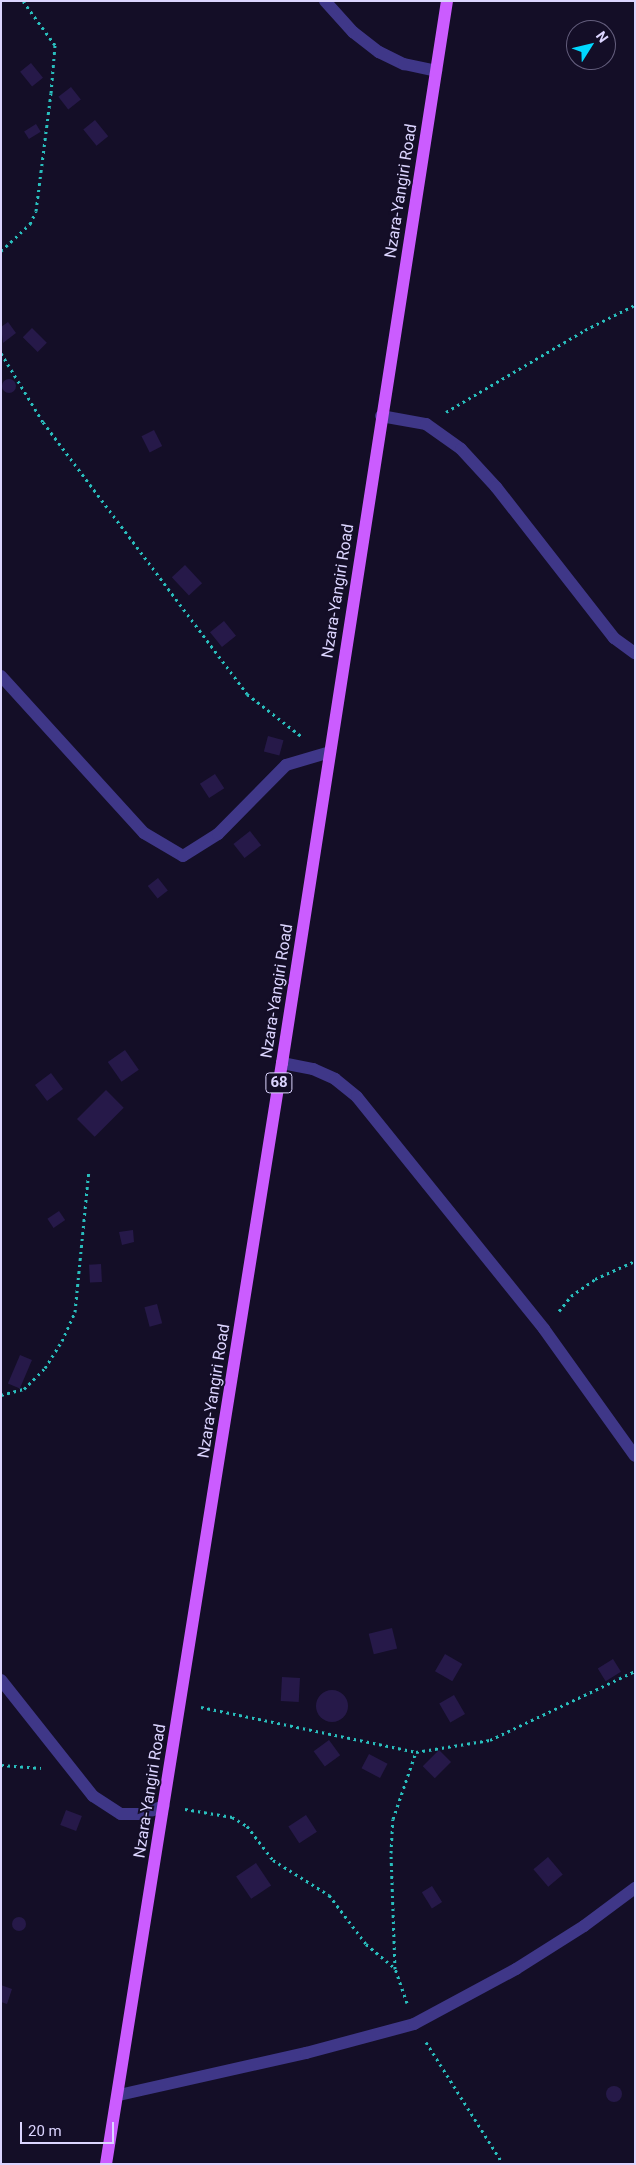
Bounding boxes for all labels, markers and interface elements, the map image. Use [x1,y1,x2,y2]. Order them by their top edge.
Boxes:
north arrow [566,20,616,70]
text: N [593,28,612,45]
street label: Nzara-Yangiri Road [381,122,421,260]
street label: Nzara-Yangiri Road [318,522,358,660]
street label: Nzara-Yangiri Road [257,922,297,1060]
road number: 68 [265,1070,293,1096]
street label: Nzara-Yangiri Road [194,1322,234,1460]
street label: Nzara-Yangiri Road [130,1722,170,1860]
scale bar [22,2112,116,2144]
text: 20 m [28,2122,62,2140]

